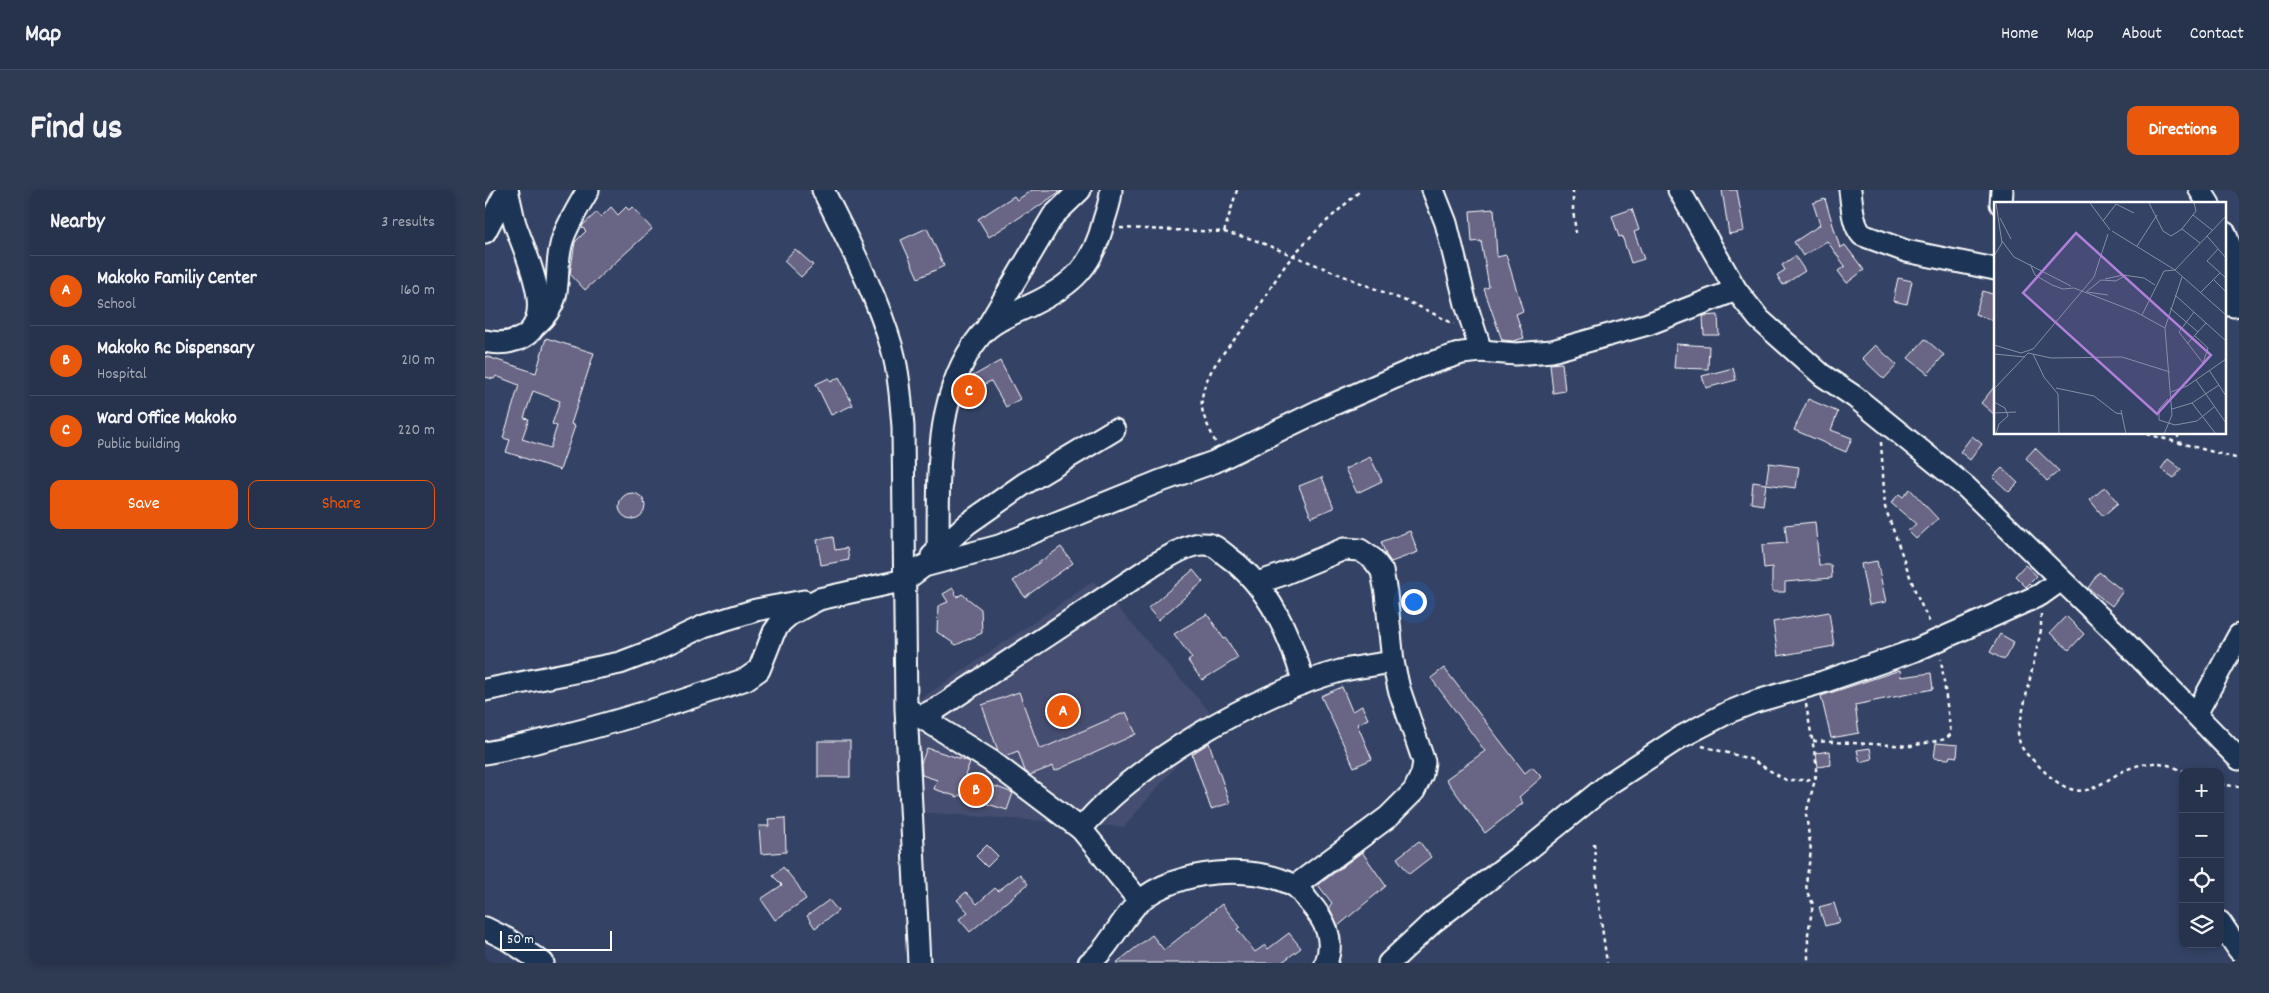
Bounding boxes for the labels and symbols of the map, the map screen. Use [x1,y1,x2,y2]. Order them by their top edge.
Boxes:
inset map [1994,202,2227,435]
pin: C [953,372,985,410]
your location [1401,589,1427,615]
pin: A [1047,692,1079,730]
pin: B [960,771,992,809]
scale bar [500,928,613,951]

